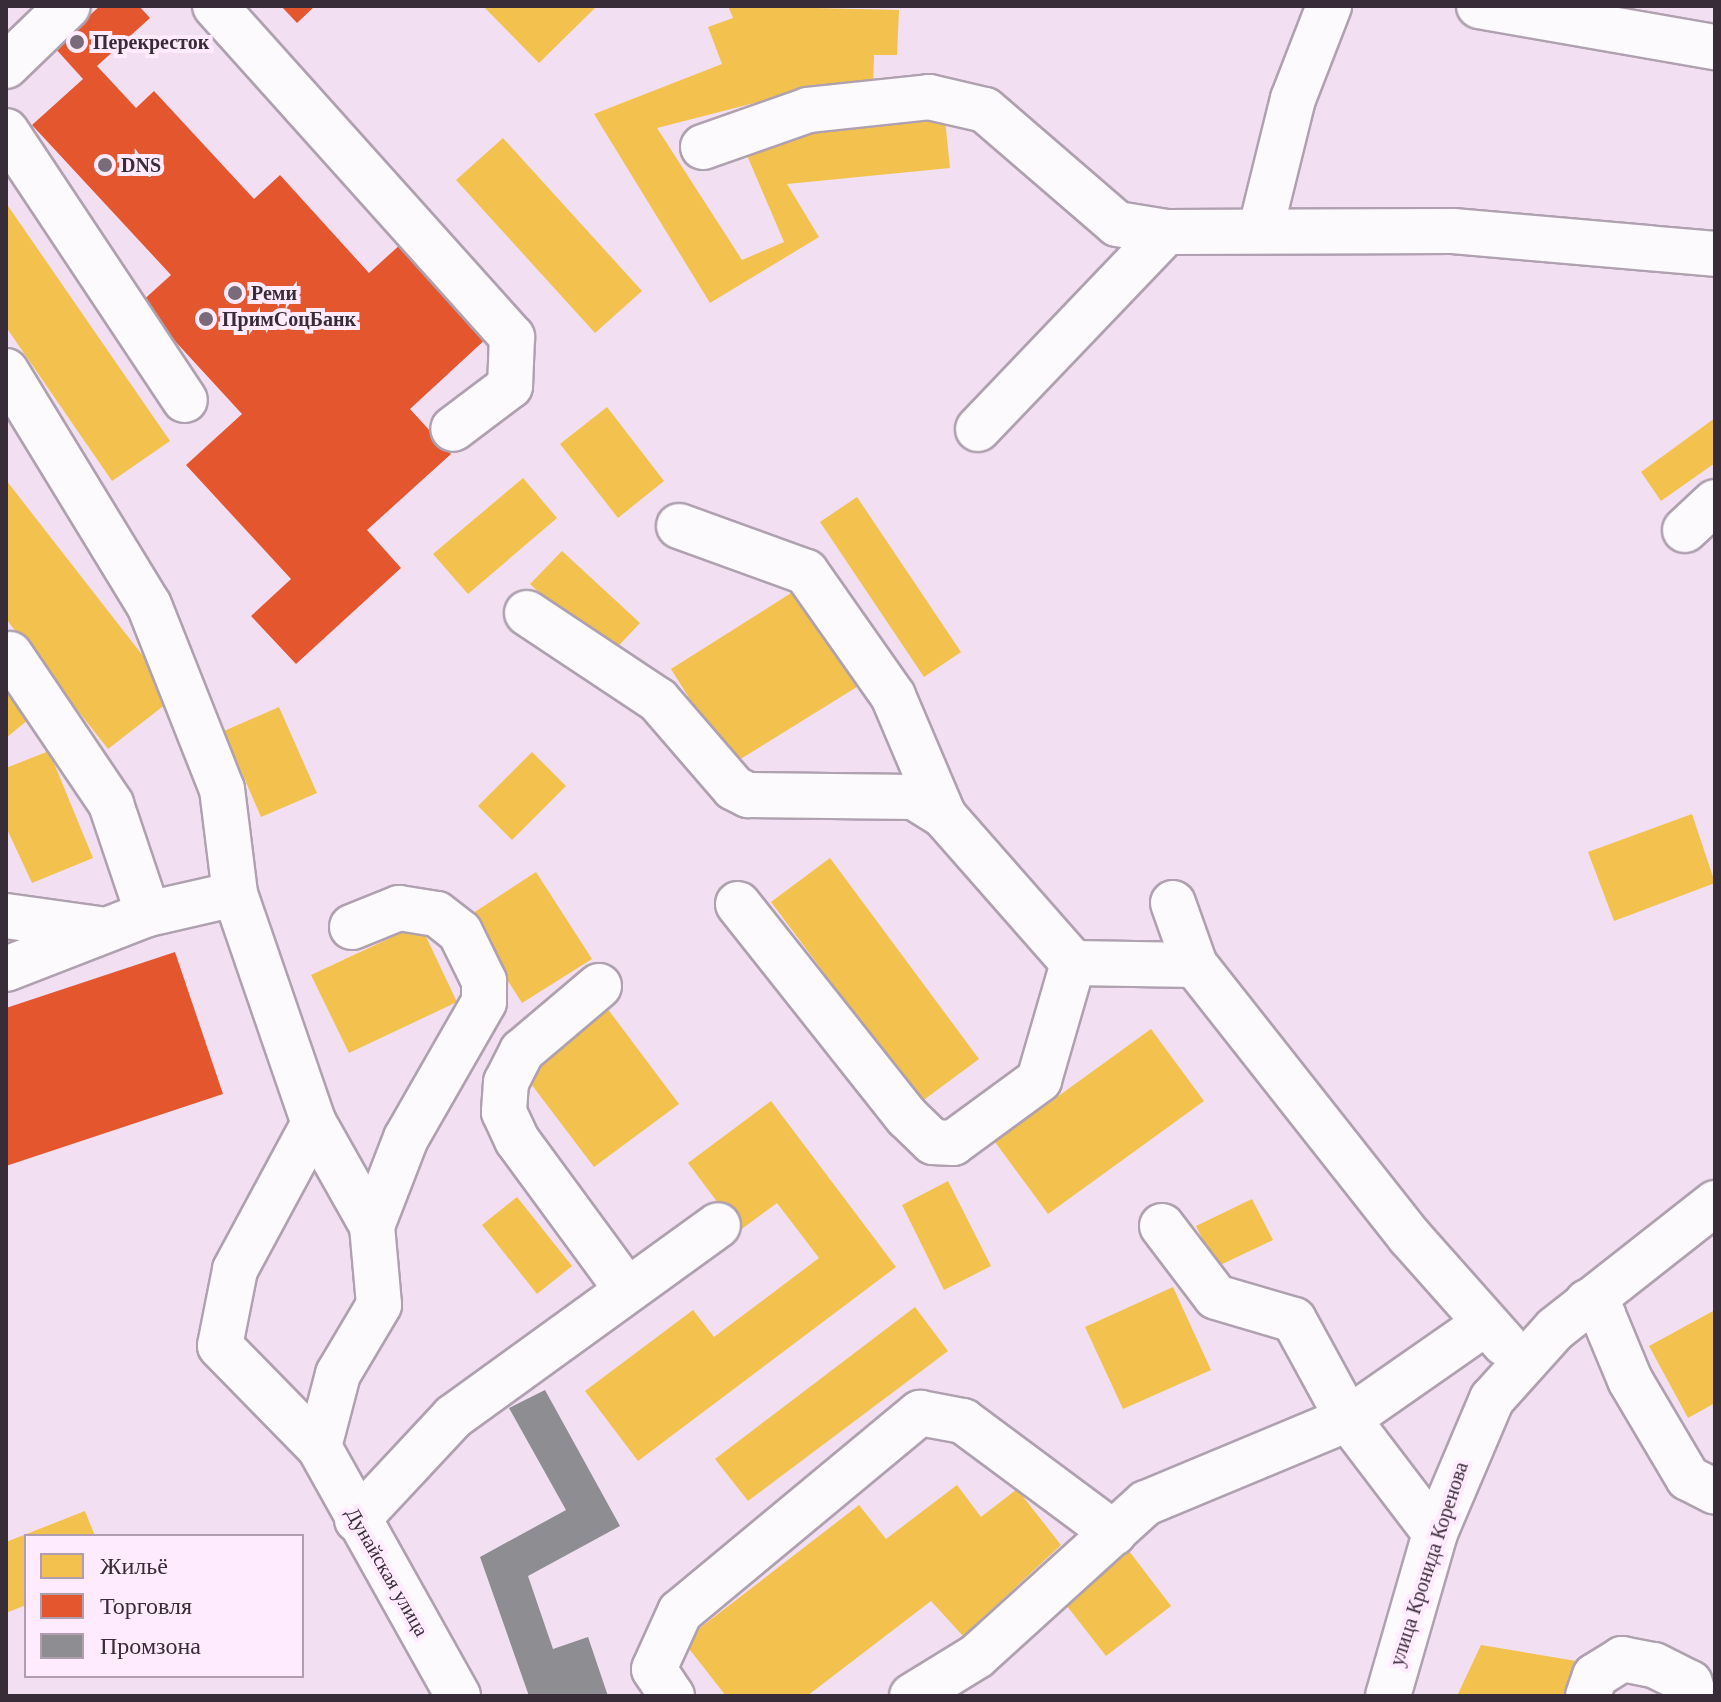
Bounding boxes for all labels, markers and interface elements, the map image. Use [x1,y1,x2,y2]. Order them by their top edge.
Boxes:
place label: Перекресток [93,30,209,54]
marker: Перекресток [68,33,86,51]
place label: DNS [121,153,161,177]
marker: DNS [96,156,114,174]
place label: Реми [251,281,297,305]
marker: Реми [226,284,244,302]
place label: ПримСоцБанк [222,307,356,331]
marker: ПримСоцБанк [197,310,215,328]
street label: улица Кронида Коренова [1385,1459,1473,1669]
street label: Дунайская улица [340,1503,434,1641]
legend [24,1534,304,1678]
text: Жильё [100,1553,168,1579]
text: Торговля [100,1593,192,1619]
text: Промзона [100,1633,201,1659]

